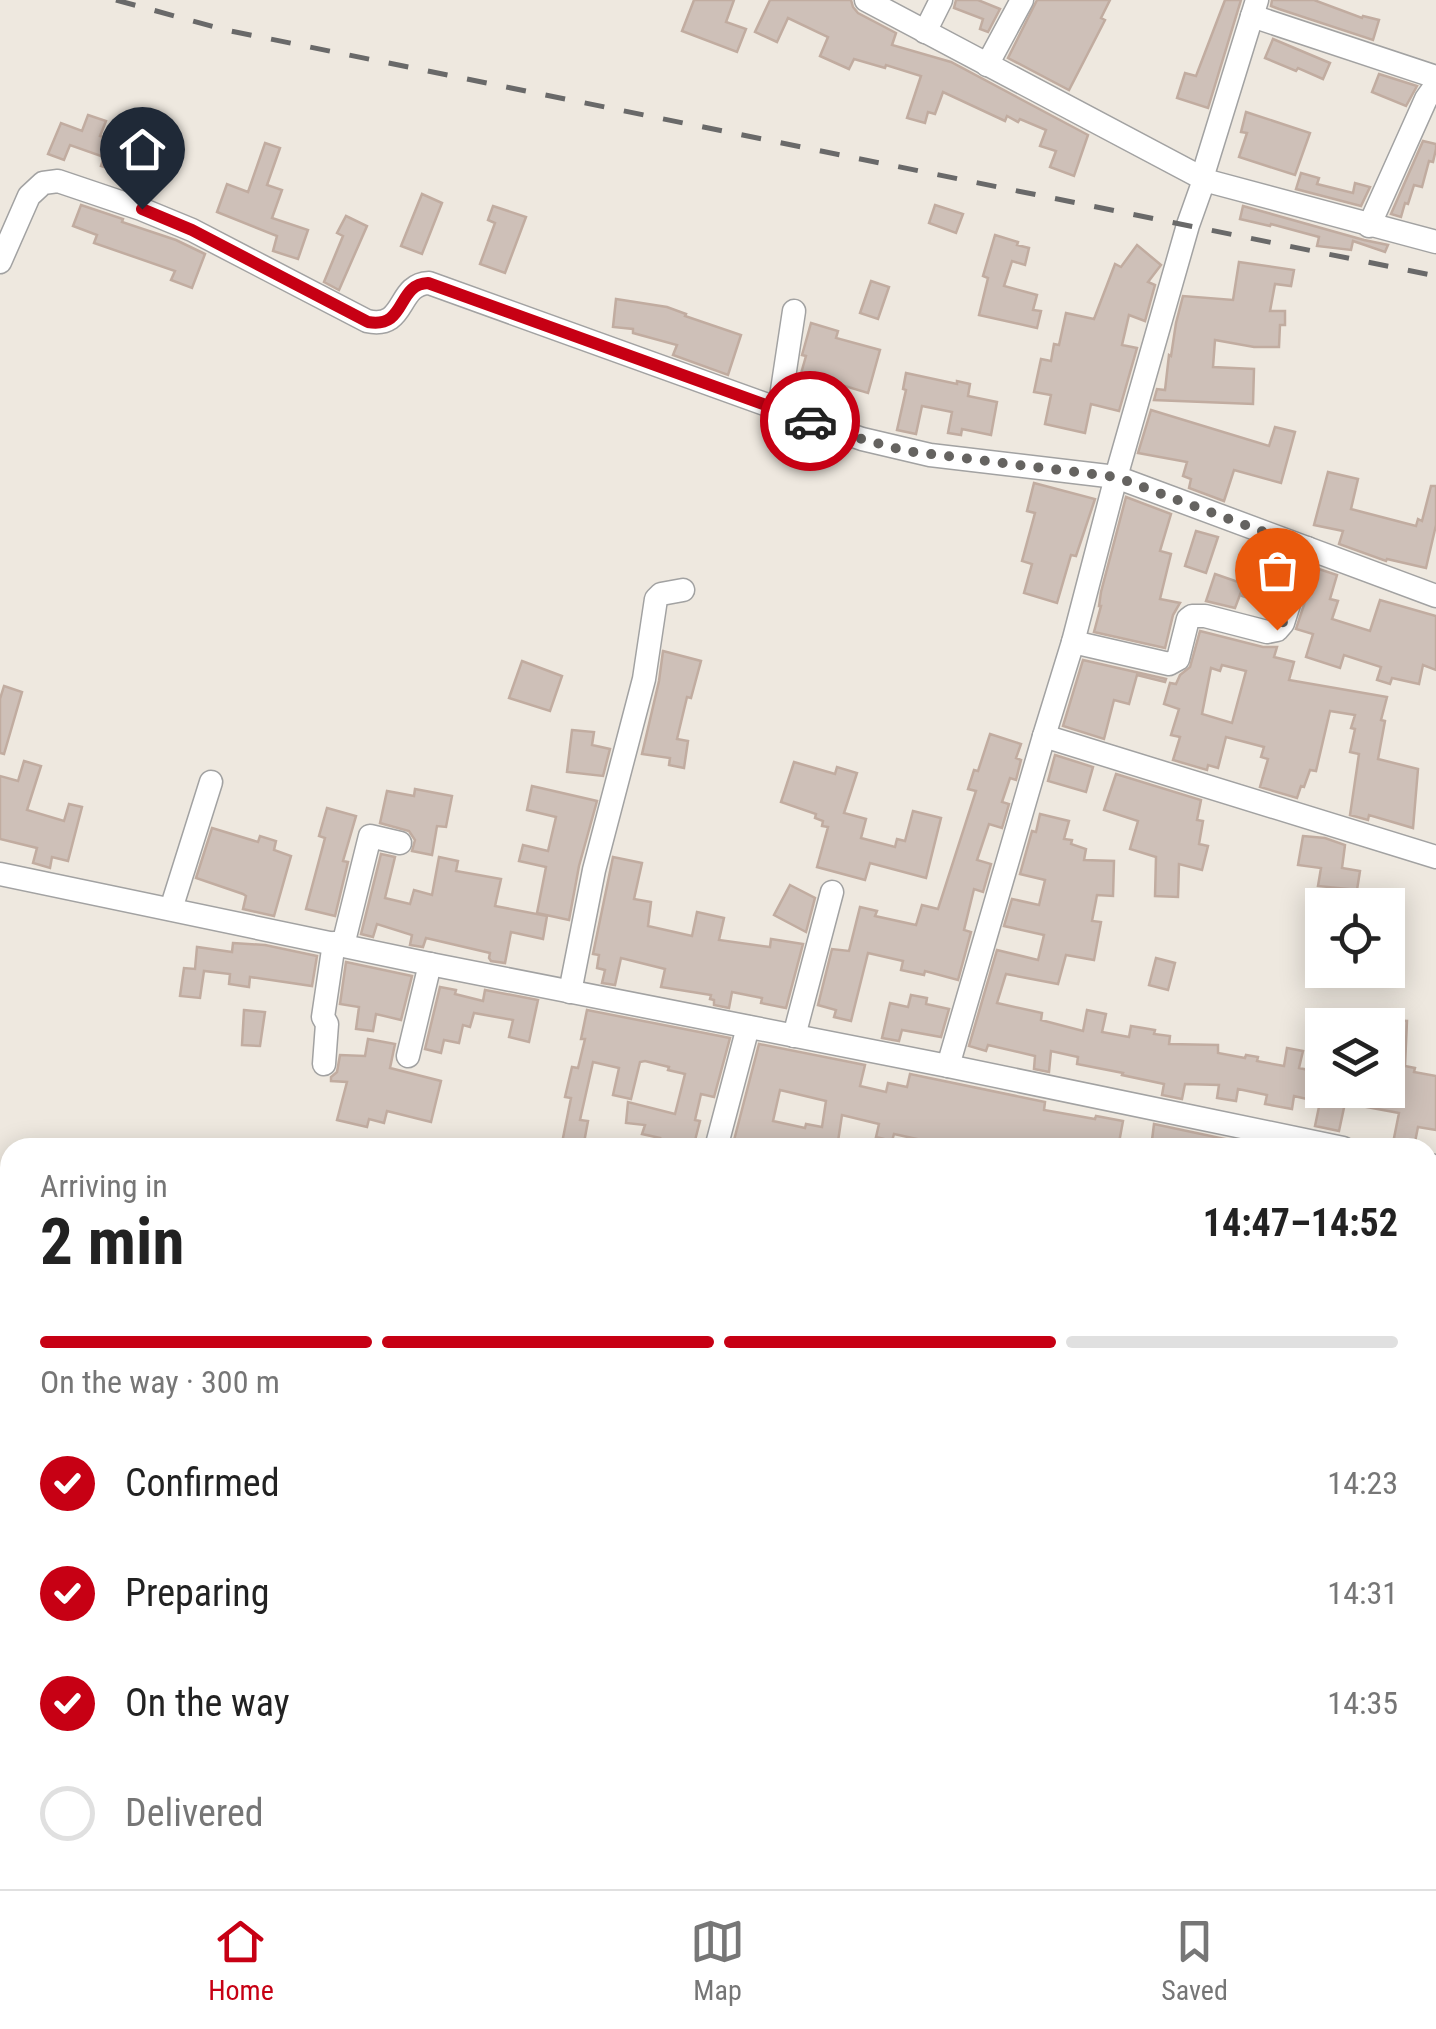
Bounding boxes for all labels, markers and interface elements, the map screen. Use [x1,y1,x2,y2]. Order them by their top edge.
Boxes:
pin [100,107,185,210]
icon: home [115,122,170,177]
courier [760,371,860,471]
icon: car [783,394,838,449]
pin [1235,528,1320,631]
icon: bag [1250,543,1305,598]
map controls [1305,888,1405,1108]
button: locate [1305,888,1405,988]
button: layers [1305,1008,1405,1108]
text: Arriving in [40,1167,168,1205]
text: 14:47–14:52 [1203,1201,1398,1245]
text: 2 min [40,1204,184,1280]
text: On the way · 300 m [40,1363,280,1401]
icon: check [40,1456,95,1511]
text: Confirmed [125,1461,280,1505]
text: 14:23 [1327,1464,1398,1502]
icon: check [40,1566,95,1621]
text: Preparing [125,1571,270,1615]
text: 14:31 [1327,1574,1398,1612]
icon: check [40,1676,95,1731]
text: On the way [125,1681,290,1725]
text: 14:35 [1327,1684,1398,1722]
text: Delivered [125,1791,264,1835]
tab: Home [208,1914,274,2007]
tab: Map [690,1914,745,2007]
tab: Saved [1161,1914,1228,2007]

